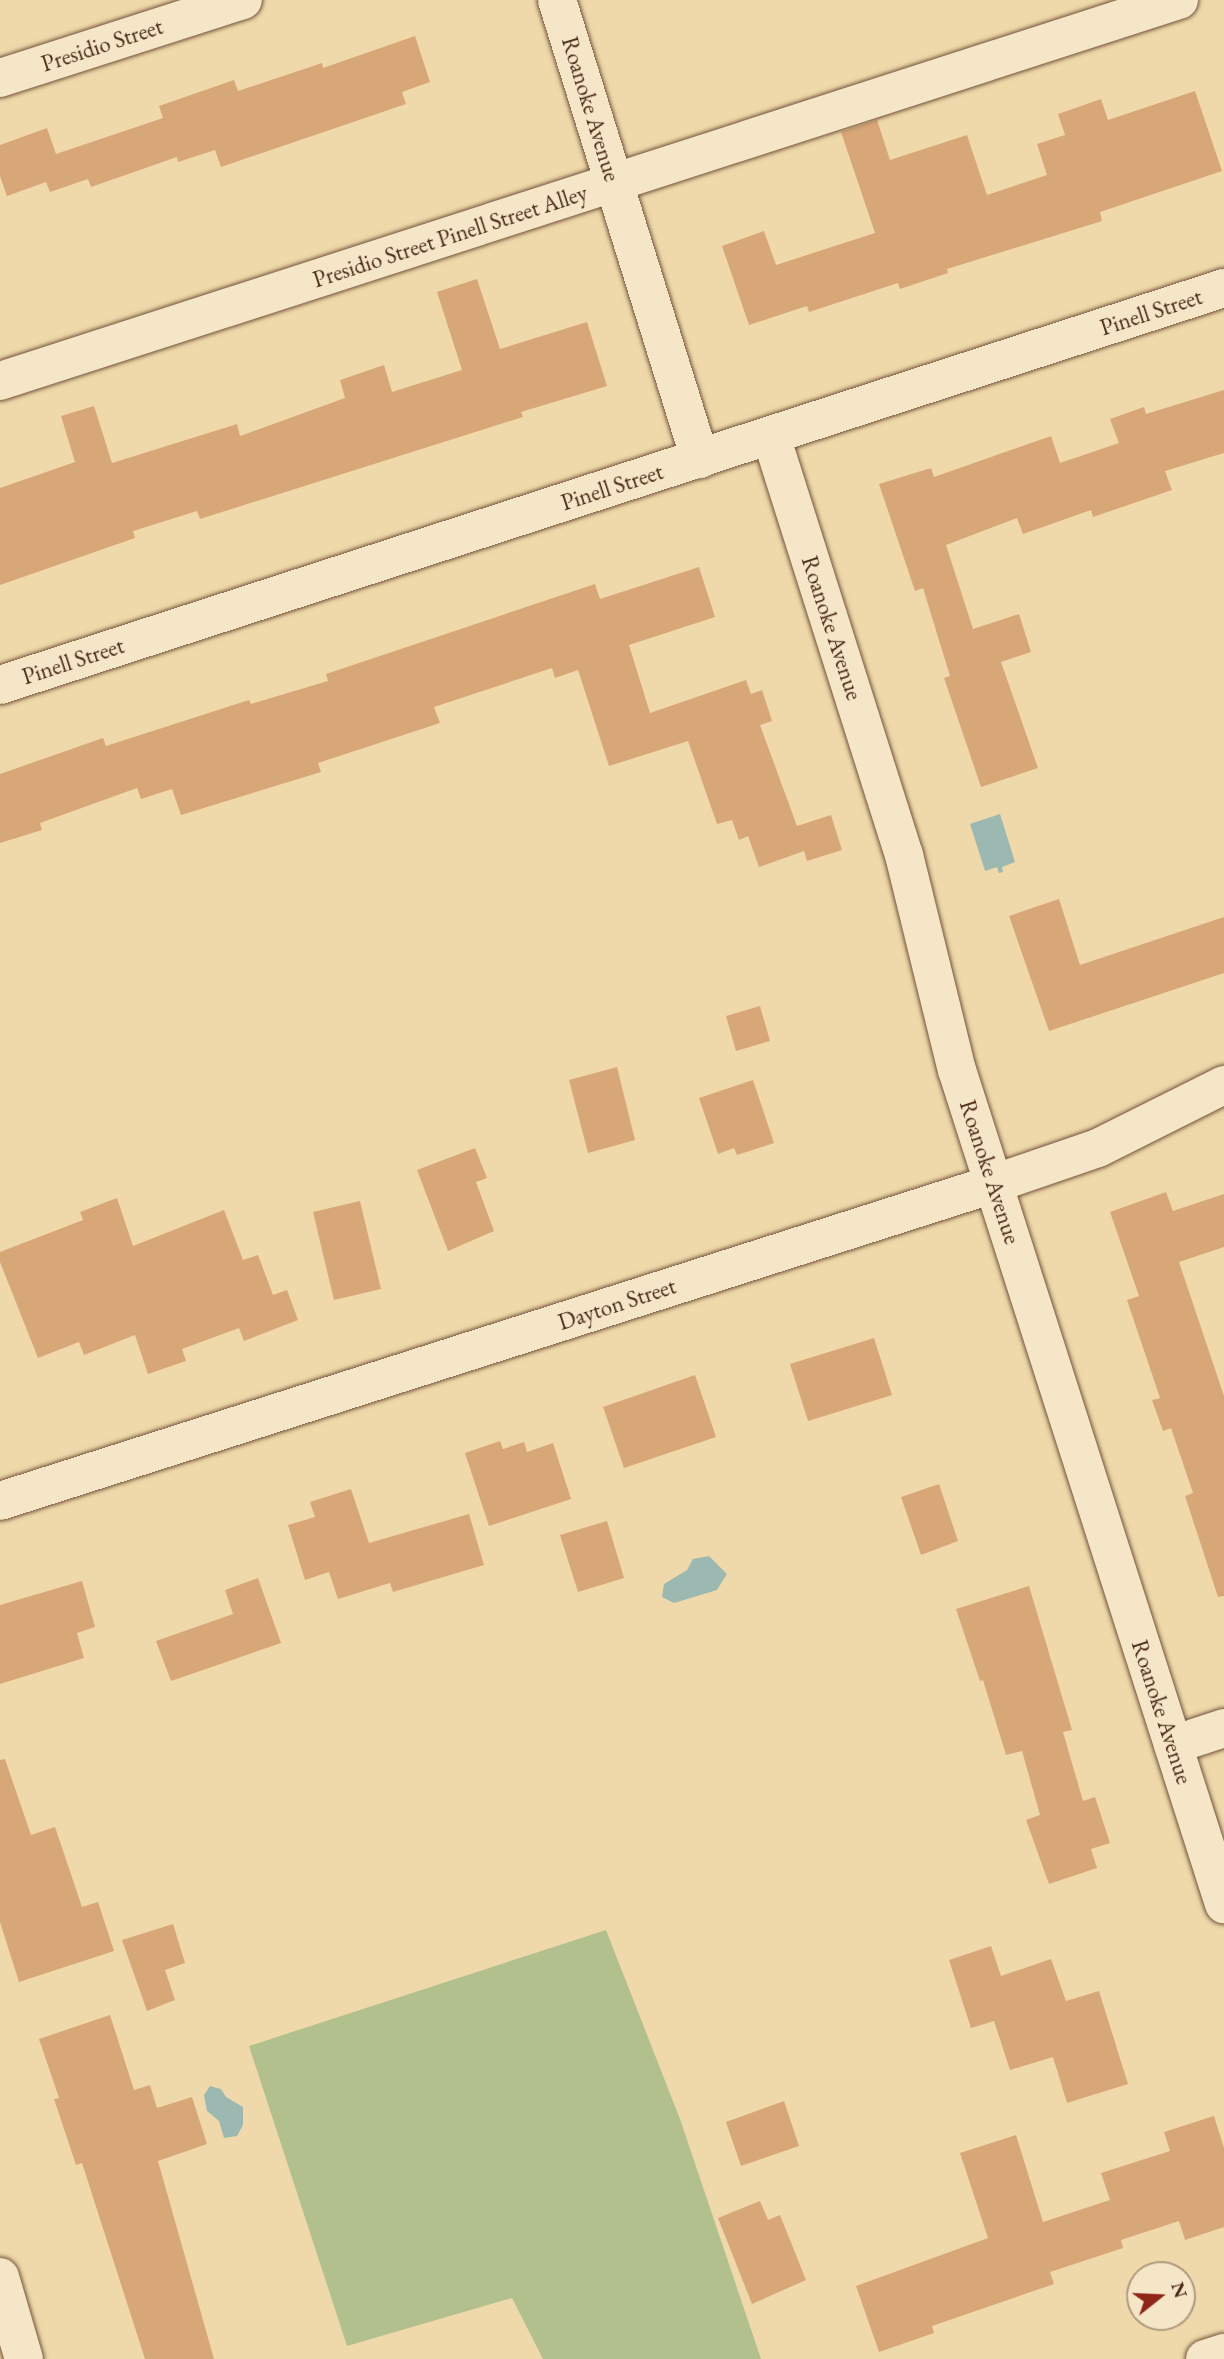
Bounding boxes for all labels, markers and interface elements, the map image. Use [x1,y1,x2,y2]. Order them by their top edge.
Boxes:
street label: Presidio Street [38,12,166,78]
street label: Roanoke Avenue [556,33,626,185]
street label: Presidio Street Pinell Street Alley [309,179,591,293]
street label: Pinell Street [1097,283,1205,341]
street label: Pinell Street [558,458,666,516]
street label: Roanoke Avenue [796,552,868,704]
street label: Pinell Street [19,632,127,690]
street label: Roanoke Avenue [954,1096,1026,1248]
street label: Dayton Street [555,1272,679,1336]
street label: Roanoke Avenue [1126,1636,1198,1788]
north arrow [1126,2261,1196,2331]
text: N [1165,2279,1194,2301]

